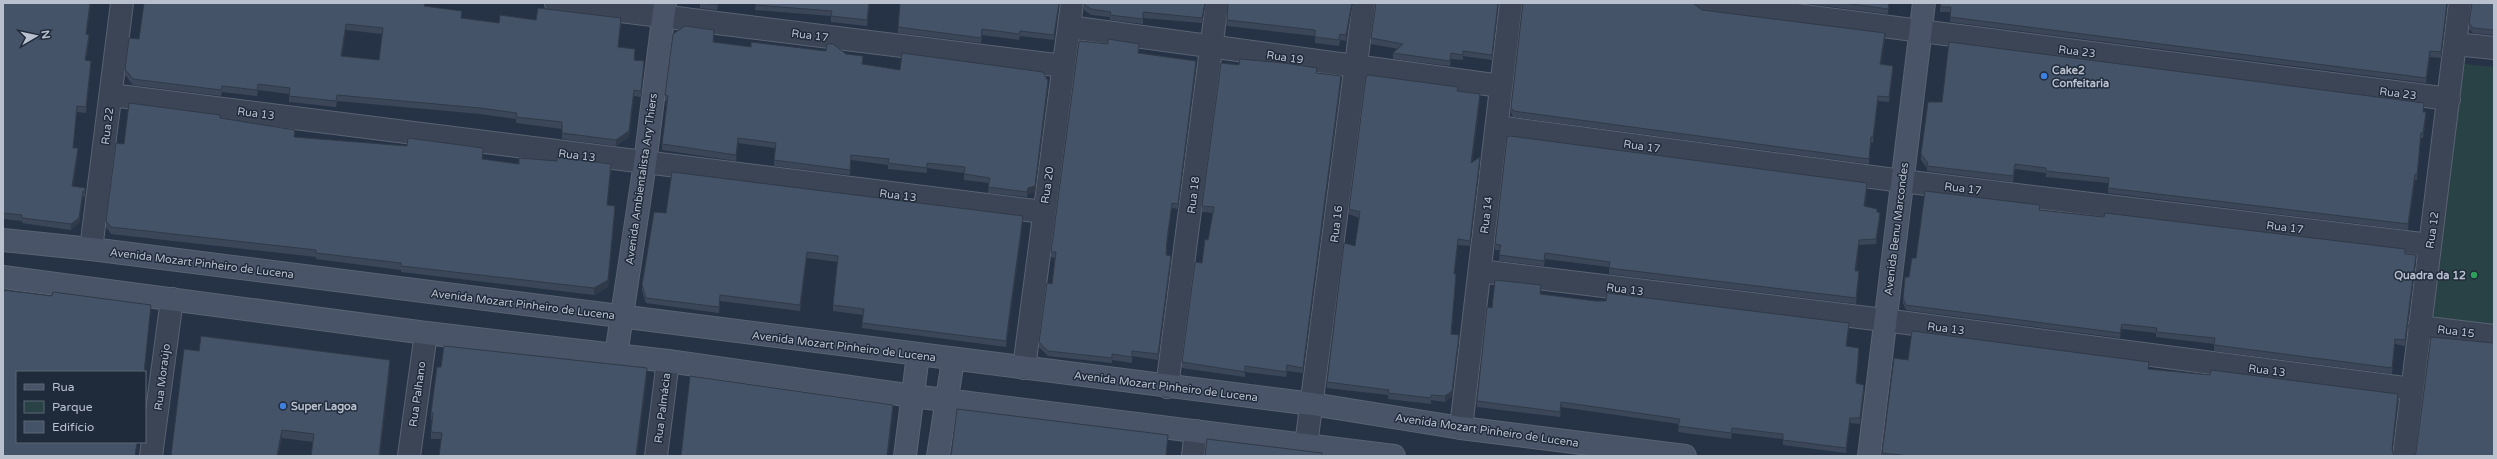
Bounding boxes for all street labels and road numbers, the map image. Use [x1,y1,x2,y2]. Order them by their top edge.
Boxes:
street label: Rua 17 [791,27,829,44]
street label: Rua 23 [2058,43,2096,60]
street label: Rua 19 [1266,48,1304,67]
street label: Rua 23 [2379,85,2417,102]
street label: Avenida Ambientalista Ary Thiers [623,92,660,266]
street label: Rua 13 [237,105,275,122]
street label: Rua 22 [99,107,116,145]
street label: Rua 17 [1623,137,1661,156]
street label: Rua 13 [558,147,596,164]
street label: Avenida Benu Marcondes [1882,162,1911,296]
street label: Rua 20 [1038,166,1057,204]
street label: Rua 18 [1185,176,1202,214]
street label: Rua 17 [1944,180,1982,197]
street label: Rua 13 [879,187,917,204]
street label: Rua 14 [1478,196,1495,234]
street label: Rua 16 [1328,205,1345,243]
street label: Rua 12 [2423,211,2442,249]
street label: Rua 17 [2266,219,2304,236]
street label: Avenida Mozart Pinheiro de Lucena [109,246,295,281]
street label: Rua 13 [1606,281,1644,298]
street label: Avenida Mozart Pinheiro de Lucena [430,287,616,322]
street label: Rua 13 [1927,320,1965,337]
street label: Rua 15 [2437,323,2475,340]
street label: Avenida Mozart Pinheiro de Lucena [751,329,937,364]
street label: Rua Moraújo [152,343,173,411]
street label: Rua Palhano [406,360,429,428]
street label: Rua 13 [2248,362,2286,379]
street label: Avenida Mozart Pinheiro de Lucena [1073,369,1259,404]
street label: Rua Palmácia [652,372,673,444]
street label: Avenida Mozart Pinheiro de Lucena [1394,411,1580,450]

